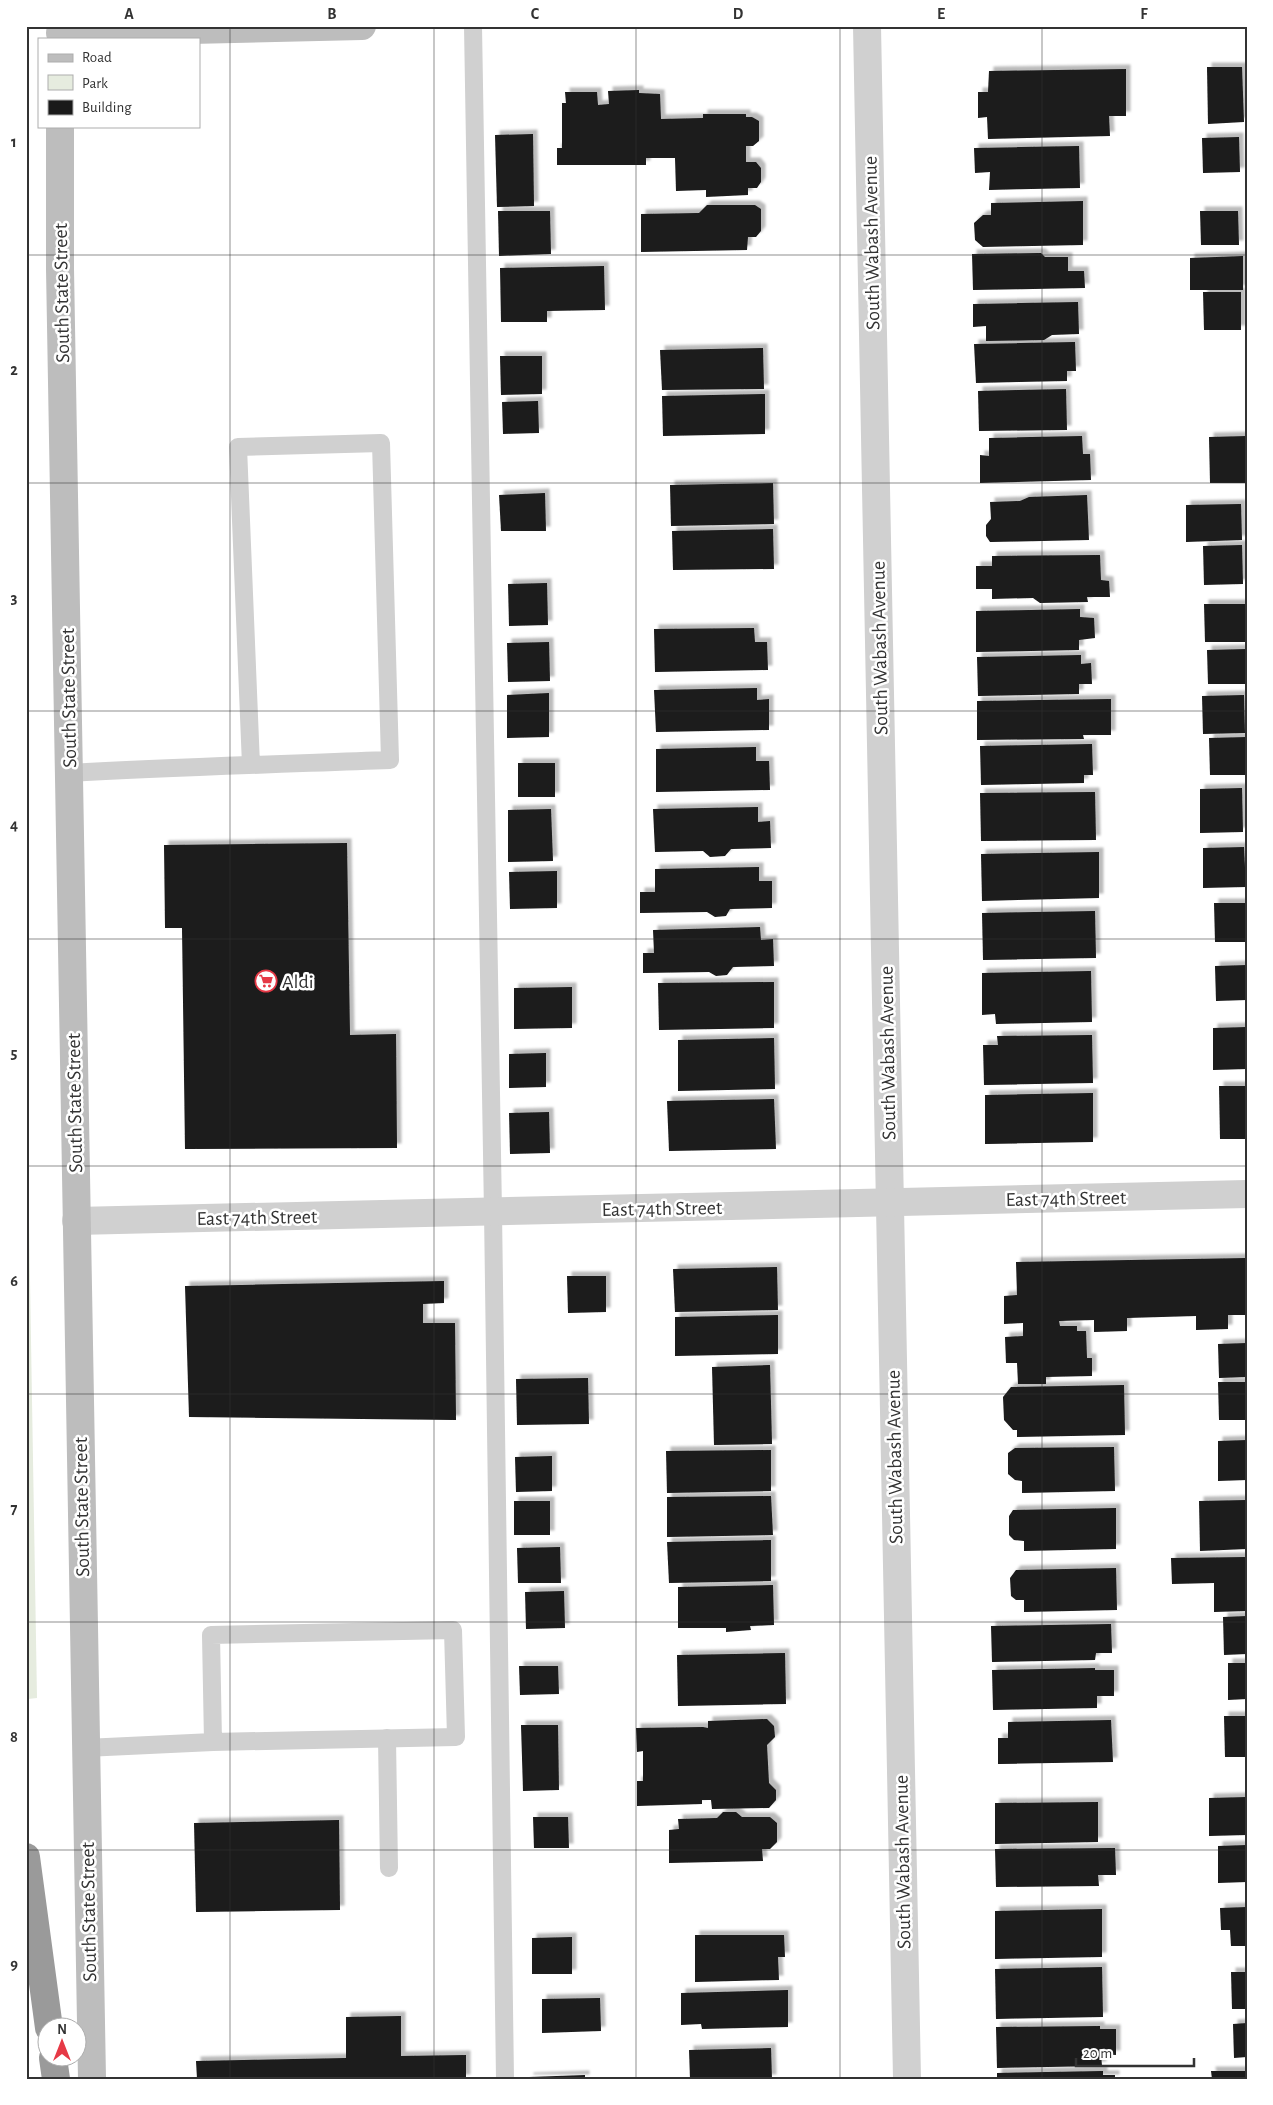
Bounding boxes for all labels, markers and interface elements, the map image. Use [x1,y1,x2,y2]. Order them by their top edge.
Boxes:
text: A [124,6,134,22]
text: B [327,6,337,22]
text: C [531,6,540,22]
text: D [733,6,744,22]
text: E [937,6,945,22]
text: F [1140,6,1148,22]
legend [38,38,200,128]
text: Road [82,50,112,65]
text: Park [82,76,108,91]
text: Building [82,100,132,115]
text: 1 [11,134,17,150]
street label: South Wabash Avenue [860,156,884,330]
street label: South State Street [51,222,73,363]
text: 2 [10,362,18,378]
street label: South Wabash Avenue [868,561,892,735]
text: 3 [11,590,18,606]
street label: South State Street [58,627,80,768]
text: 4 [10,817,18,833]
street label: South Wabash Avenue [876,966,900,1140]
supermarket icon: Aldi [254,969,278,993]
place label: Aldi [282,972,314,992]
street label: South State Street [64,1032,86,1173]
text: 5 [11,1045,18,1061]
street label: East 74th Street [1006,1188,1127,1210]
street label: East 74th Street [602,1198,723,1220]
street label: East 74th Street [197,1207,318,1229]
text: 6 [10,1273,18,1289]
street label: South Wabash Avenue [883,1370,907,1544]
street label: South State Street [71,1436,93,1577]
text: 7 [11,1501,18,1517]
text: 8 [10,1729,18,1745]
street label: South Wabash Avenue [891,1775,915,1949]
street label: South State Street [78,1841,100,1982]
text: 9 [10,1956,18,1972]
north arrow [38,2018,88,2068]
text: N [57,2023,67,2037]
scale bar [1076,2035,1193,2067]
text: 20 m [1083,2046,1112,2061]

